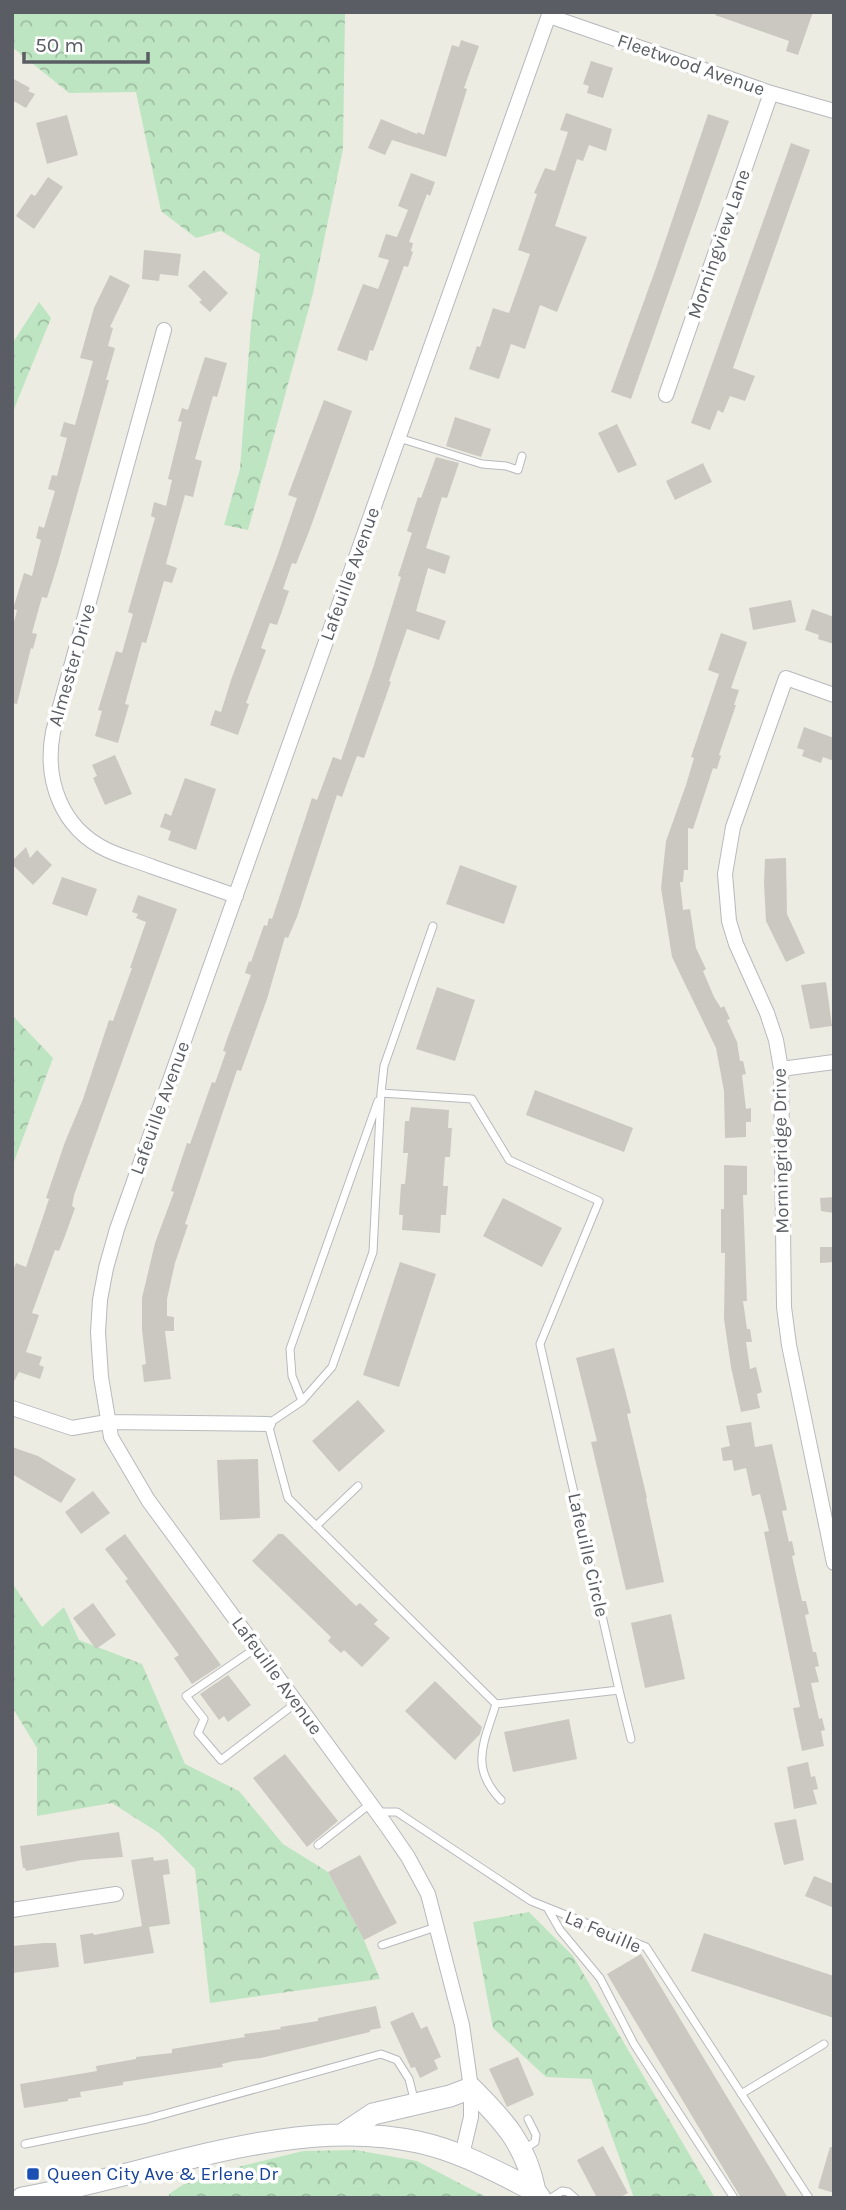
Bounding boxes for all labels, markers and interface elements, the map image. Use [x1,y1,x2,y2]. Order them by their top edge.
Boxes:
scale bar [24,21,149,65]
street label: Fleetwood Avenue [614,29,768,101]
text: 50 m [35,33,84,57]
street label: Morningview Lane [683,166,755,322]
street label: Lafeuille Avenue [316,504,384,644]
street label: Almester Drive [44,601,100,729]
street label: Lafeuille Avenue [126,1038,194,1178]
street label: Morningridge Drive [769,1068,793,1234]
street label: Lafeuille Circle [563,1491,613,1619]
street label: Lafeuille Avenue [227,1613,327,1739]
street label: La Feuille [562,1906,644,1958]
place label: Queen City Ave & Erlene Dr [47,2163,278,2185]
marker: Queen City Ave & Erlene Dr [25,2166,41,2182]

